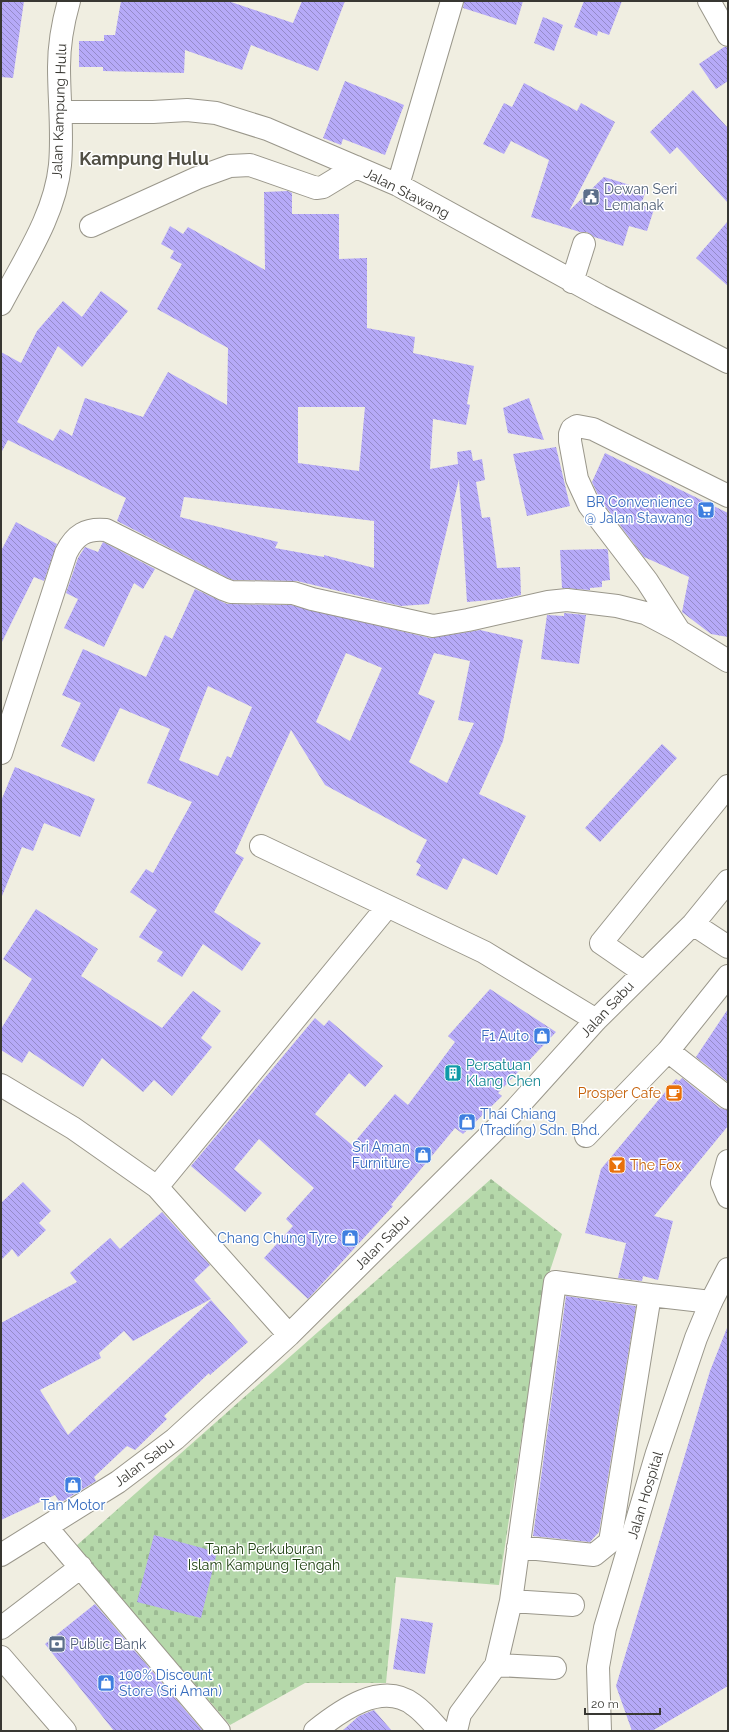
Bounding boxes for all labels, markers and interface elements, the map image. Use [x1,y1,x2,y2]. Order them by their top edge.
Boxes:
street label: Jalan Kampung Hulu [49,43,69,179]
district label: Kampung Hulu [79,148,209,169]
street label: Jalan Stawang [362,165,452,221]
place label: Dewan Seri Lemanak [604,181,677,213]
public building icon: Dewan Seri Lemanak [581,187,601,207]
place label: BR Convenience @ Jalan Stawang [585,494,693,526]
supermarket icon: BR Convenience @ Jalan Stawang [696,500,716,520]
street label: Jalan Sabu [577,978,637,1040]
shop icon: F1 Auto [532,1026,552,1046]
place label: F1 Auto [481,1028,529,1044]
place label: Persatuan Klang Chen [466,1057,541,1089]
building icon: Persatuan Klang Chen [443,1063,463,1083]
cafe icon: Prosper Cafe [664,1083,684,1103]
place label: Prosper Cafe [578,1085,661,1101]
place label: Thai Chiang (Trading) Sdn. Bhd. [480,1106,600,1138]
shop icon: Thai Chiang (Trading) Sdn. Bhd. [457,1112,477,1132]
place label: Sri Aman Furniture [352,1139,410,1171]
shop icon: Sri Aman Furniture [413,1145,433,1165]
bar icon: The Fox [607,1155,627,1175]
place label: The Fox [630,1157,681,1173]
street label: Jalan Sabu [351,1211,413,1273]
shop icon: Chang Chung Tyre [340,1228,360,1248]
place label: Chang Chung Tyre [217,1230,337,1246]
street label: Jalan Sabu [111,1434,177,1490]
street label: Jalan Hospital [624,1449,666,1541]
shop icon: Tan Motor [63,1475,83,1495]
place label: Tan Motor [41,1497,105,1513]
park label: Tanah Perkuburan Islam Kampung Tengah [188,1541,340,1573]
bank icon: Public Bank [47,1634,67,1654]
place label: Public Bank [70,1636,147,1652]
place label: 100% Discount Store (Sri Aman) [119,1667,222,1699]
shop icon: 100% Discount Store (Sri Aman) [96,1673,116,1693]
scale bar [585,1690,660,1716]
text: 20 m [591,1697,619,1711]

